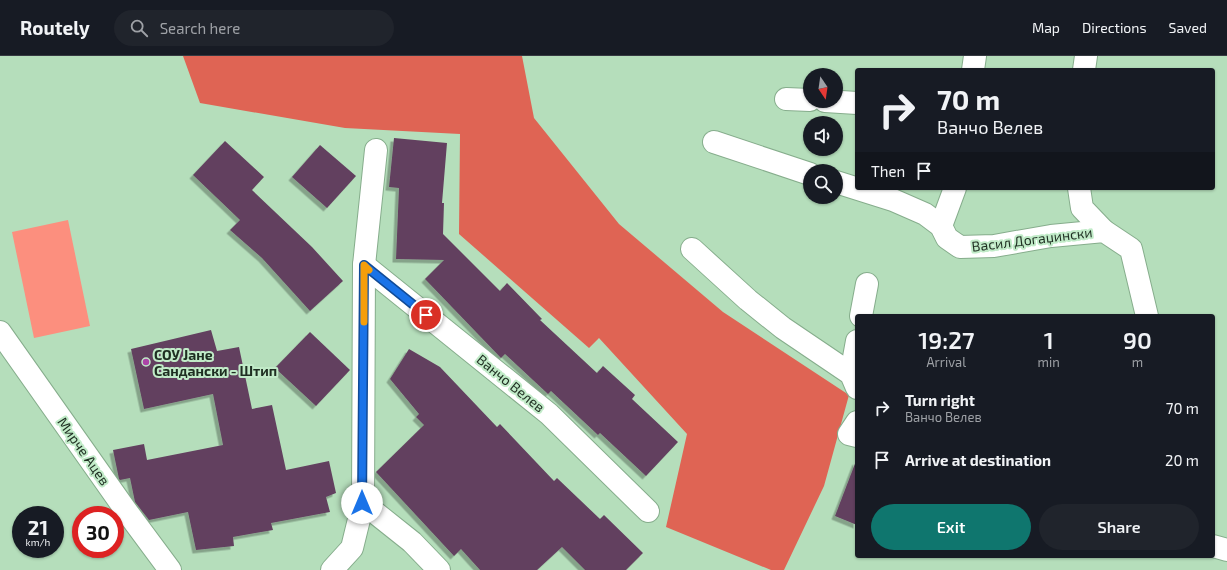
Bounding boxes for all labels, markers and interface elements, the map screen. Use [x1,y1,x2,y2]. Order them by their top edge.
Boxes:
search box [114,10,394,46]
text: Routely [20,16,90,39]
icon: search [128,17,150,39]
text: Search here [160,19,240,37]
text: Map [1032,19,1060,36]
text: Directions [1082,19,1147,36]
text: Saved [1169,19,1207,36]
north arrow [803,68,843,108]
map controls [803,68,843,204]
text: 70 m [937,82,1000,116]
icon: right [871,84,923,136]
button: sound [803,116,843,156]
text: Ванчо Велев [937,116,1043,138]
icon: arrive [913,160,935,182]
text: Then [871,162,905,180]
button: search [803,164,843,204]
street label: Васил Догаџински [971,223,1093,255]
pin [409,298,443,332]
icon: arrive [415,304,437,326]
text: 19:27 [918,325,974,354]
text: 1 [1044,325,1054,354]
text: 90 [1123,325,1152,354]
place label: СОУ Јане Сандански - Штип [154,346,277,379]
street label: Ванчо Велев [474,350,548,416]
text: Arrival [927,354,966,370]
text: min [1038,354,1060,370]
text: m [1132,354,1143,370]
marker: СОУ Јане Сандански - Штип [141,357,151,367]
text: Turn right [905,391,975,409]
icon: right [871,397,893,419]
text: 70 m [1166,399,1199,417]
text: Ванчо Велев [905,409,982,425]
street label: Мирче Ацев [54,414,114,488]
icon: arrive [871,449,893,471]
text: Arrive at destination [905,451,1051,469]
text: 20 m [1165,451,1199,469]
position arrow [341,482,383,524]
button: Exit [871,504,1031,550]
button: Share [1039,504,1199,550]
speed limit sign: 30 [72,506,124,558]
text: 21 [28,515,48,539]
text: km/h [26,536,50,548]

